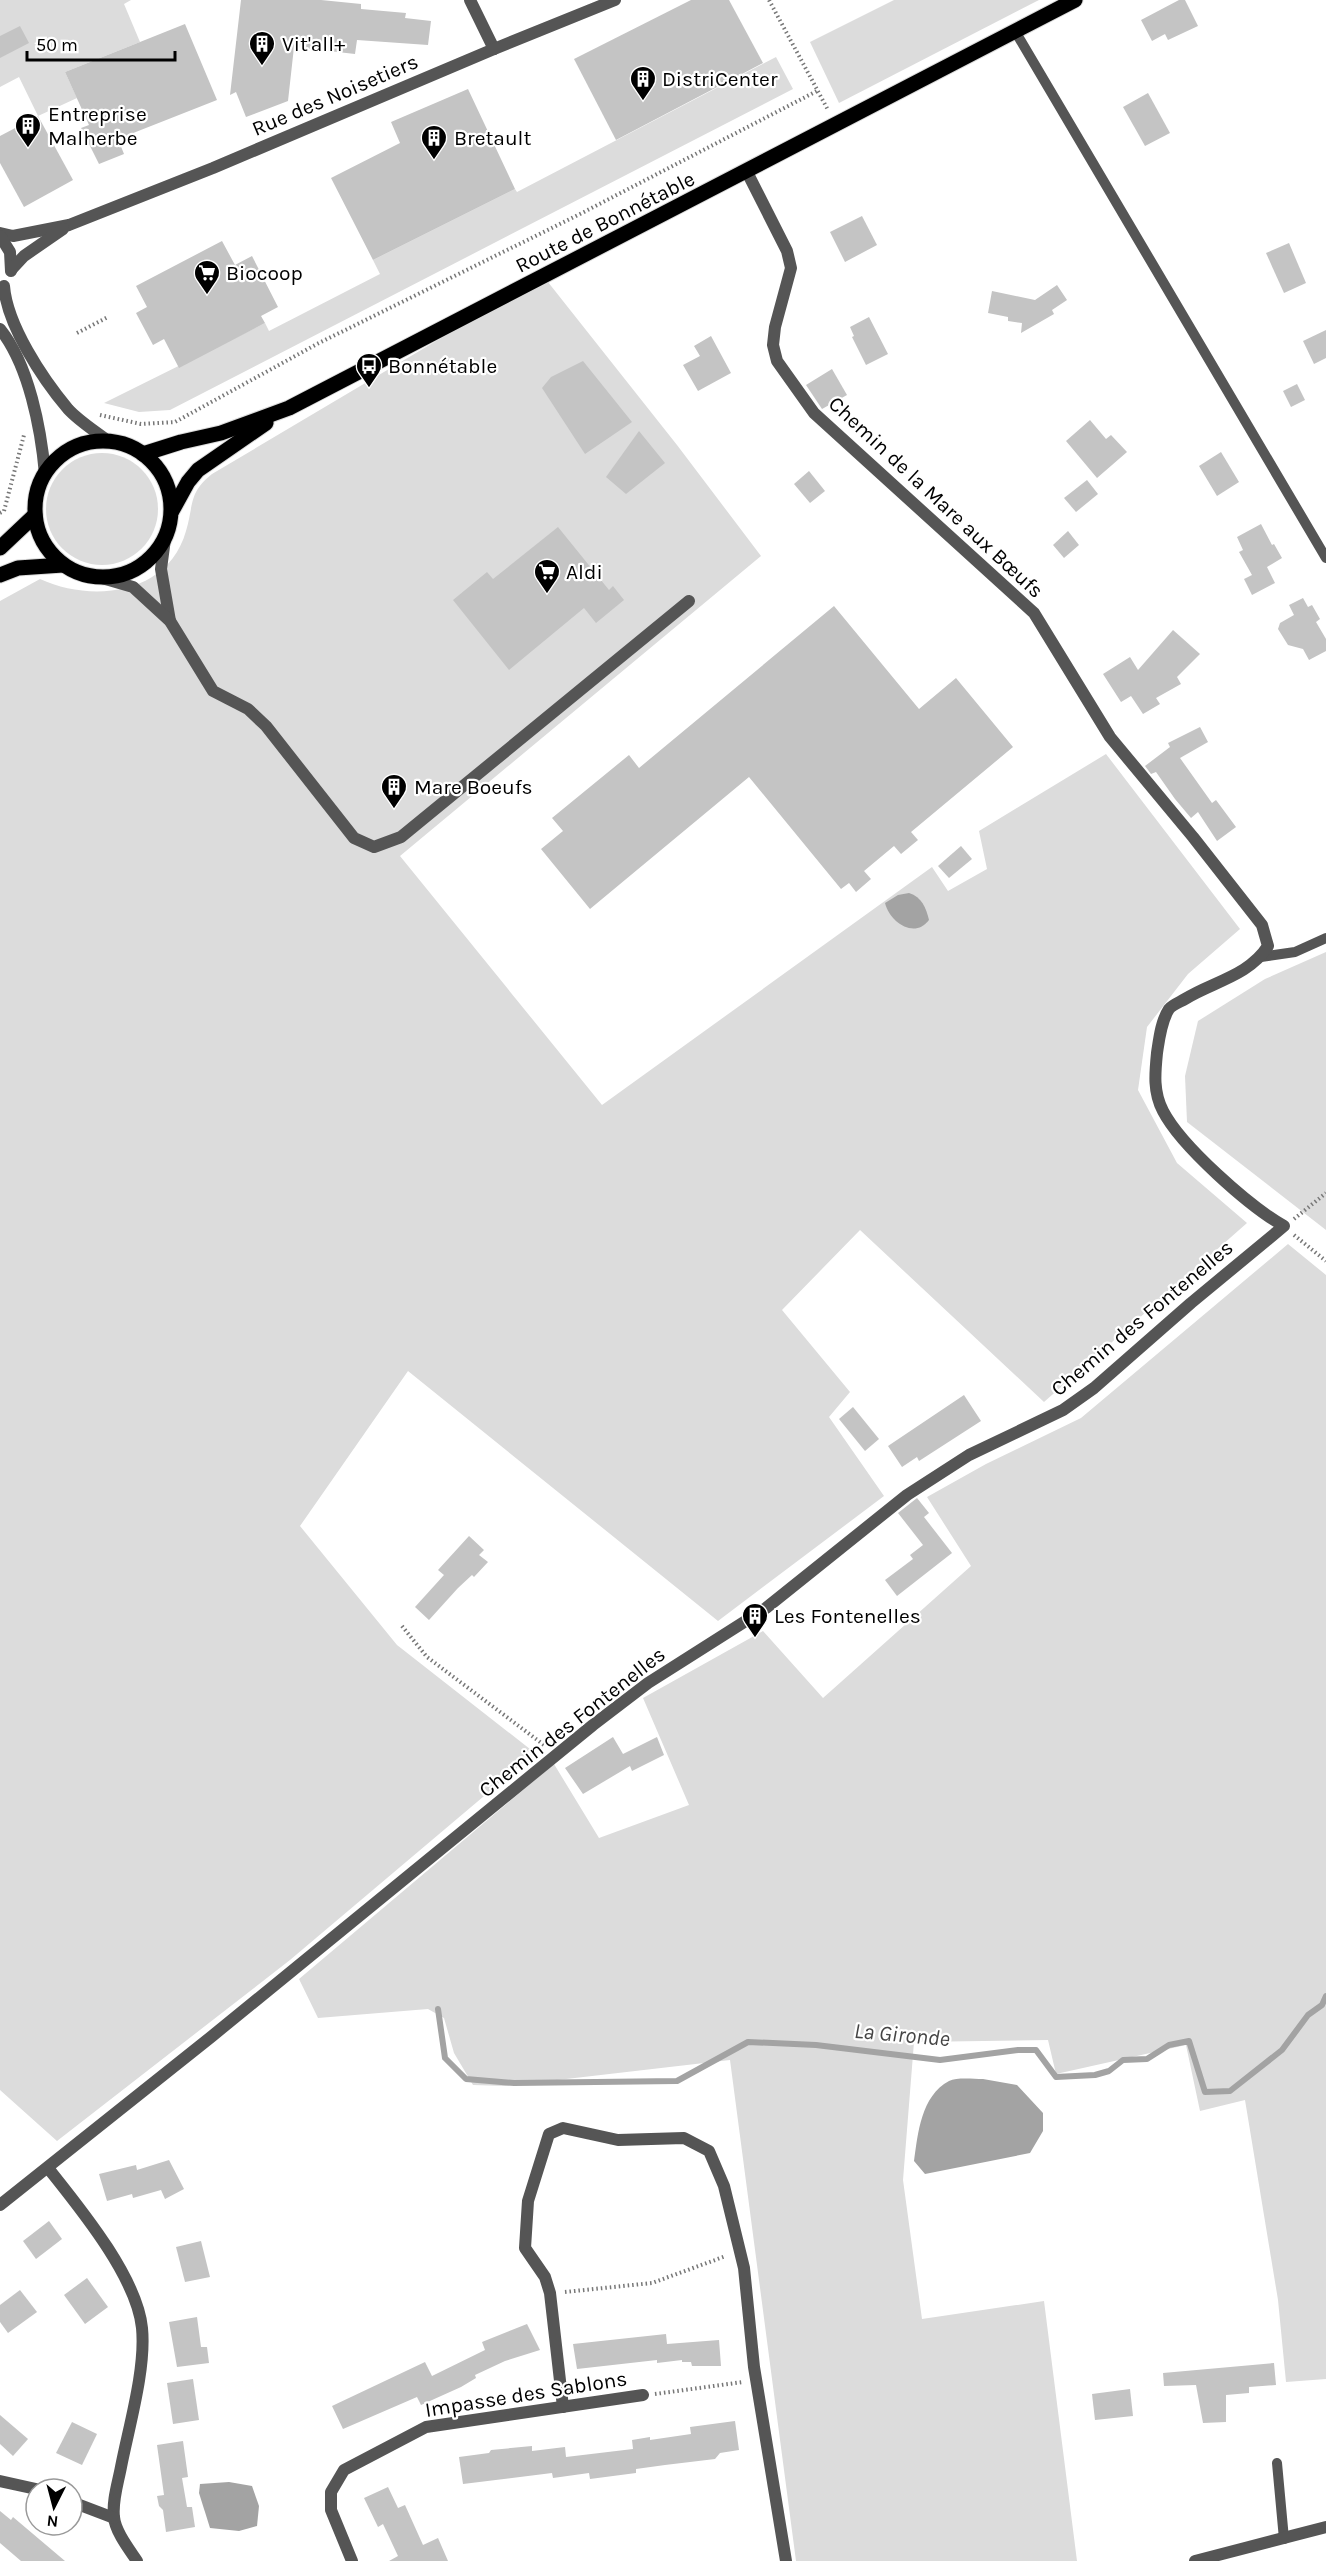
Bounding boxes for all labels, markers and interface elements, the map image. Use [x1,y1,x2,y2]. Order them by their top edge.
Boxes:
scale bar [27,24,176,62]
building icon: Vit'all+ [247,29,277,67]
place label: Vit'all+ [282,32,345,56]
text: 50 m [36,34,78,56]
street label: Rue des Noisetiers [248,49,422,141]
building icon: DistriCenter [628,64,658,102]
place label: DistriCenter [662,67,778,91]
place label: Entreprise Malherbe [48,102,147,150]
building icon: Entreprise Malherbe [13,111,43,149]
building icon: Bretault [419,123,449,161]
place label: Bretault [454,126,531,150]
street label: Route de Bonnétable [511,166,699,278]
supermarket icon: Biocoop [192,258,222,296]
place label: Biocoop [226,261,303,285]
bus stop icon: Bonnétable [354,351,384,389]
place label: Bonnétable [388,354,497,378]
street label: Chemin de la Mare aux Bœufs [824,391,1048,603]
supermarket icon: Aldi [532,557,562,595]
place label: Aldi [566,560,603,584]
building icon: Mare Boeufs [379,772,409,810]
place label: Mare Boeufs [414,775,532,799]
street label: Chemin des Fontenelles [1046,1235,1238,1401]
building icon: Les Fontenelles [740,1601,770,1639]
place label: Les Fontenelles [774,1604,921,1628]
street label: Chemin des Fontenelles [474,1642,670,1802]
water label: La Gironde [853,2018,951,2052]
street label: Impasse des Sablons [423,2366,629,2422]
north arrow [24,2477,84,2537]
text: N [46,2511,59,2531]

